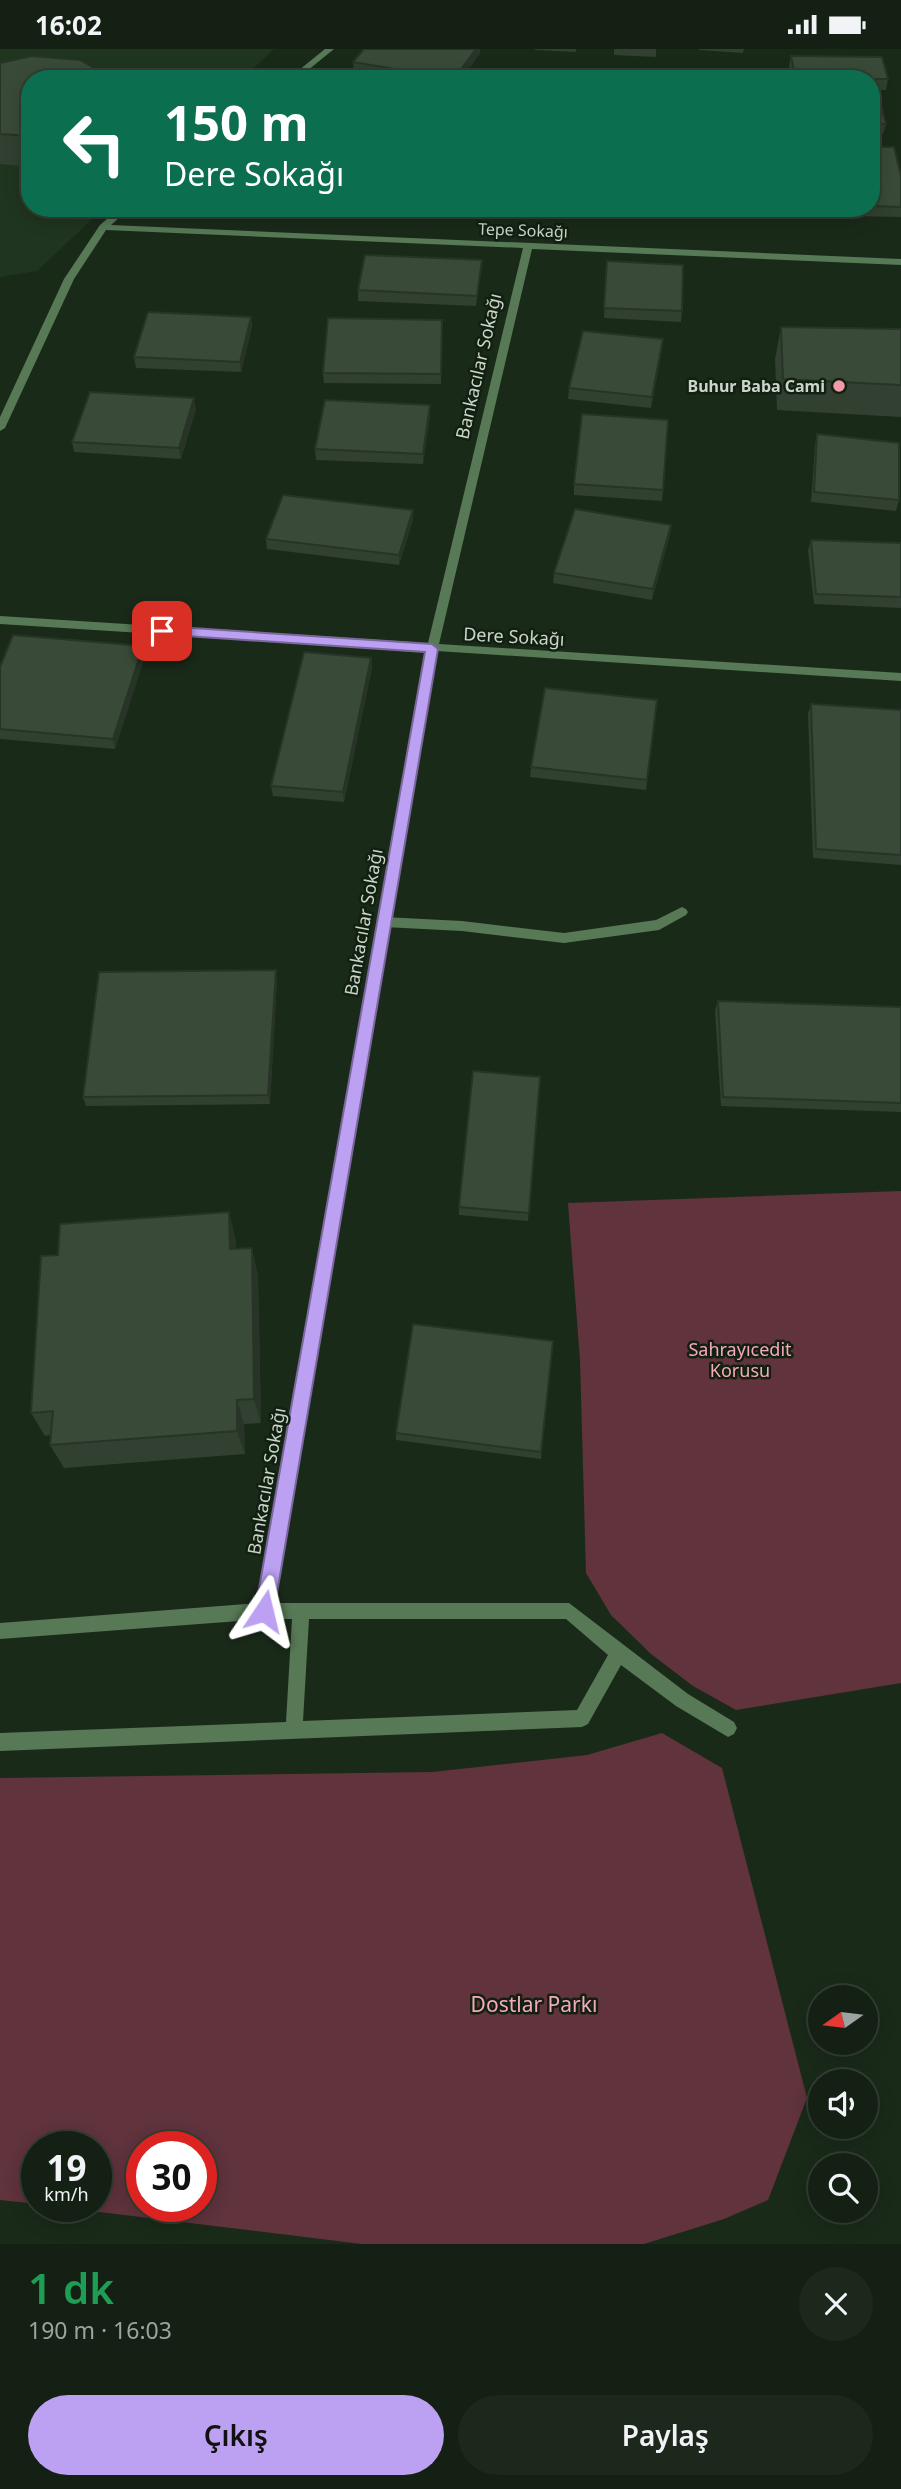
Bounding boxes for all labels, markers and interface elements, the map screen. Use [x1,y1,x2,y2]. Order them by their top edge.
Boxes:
text: 16:02 [35,7,102,43]
text: 150 m [164,89,309,155]
icon: left [49,98,140,189]
text: Dere Sokağı [164,152,344,195]
street label: Tepe Sokağı [478,217,568,243]
street label: Bankacılar Sokağı [450,291,506,441]
place label: Buhur Baba Cami [688,375,825,397]
marker: Buhur Baba Cami [831,378,847,394]
pin [132,601,192,661]
icon: arrive [143,612,181,650]
street label: Dere Sokağı [463,621,565,651]
street label: Bankacılar Sokağı [338,847,388,997]
park label: Sahrayıcedit Korusu [688,1337,792,1382]
street label: Bankacılar Sokağı [241,1406,291,1556]
position arrow [227,1574,301,1648]
north arrow [808,1985,878,2055]
map controls [808,1985,878,2223]
park label: Dostlar Parkı [471,1990,597,2018]
button: sound [808,2069,878,2139]
speed limit sign: 30 [126,2131,217,2222]
text: 19 [46,2144,87,2191]
button: search [808,2153,878,2223]
text: km/h [44,2182,89,2206]
text: 1 dk [28,2259,114,2316]
button: close [799,2267,873,2341]
text: 190 m · 16:03 [28,2314,172,2346]
button: Çıkış [28,2395,444,2475]
button: Paylaş [458,2395,873,2475]

